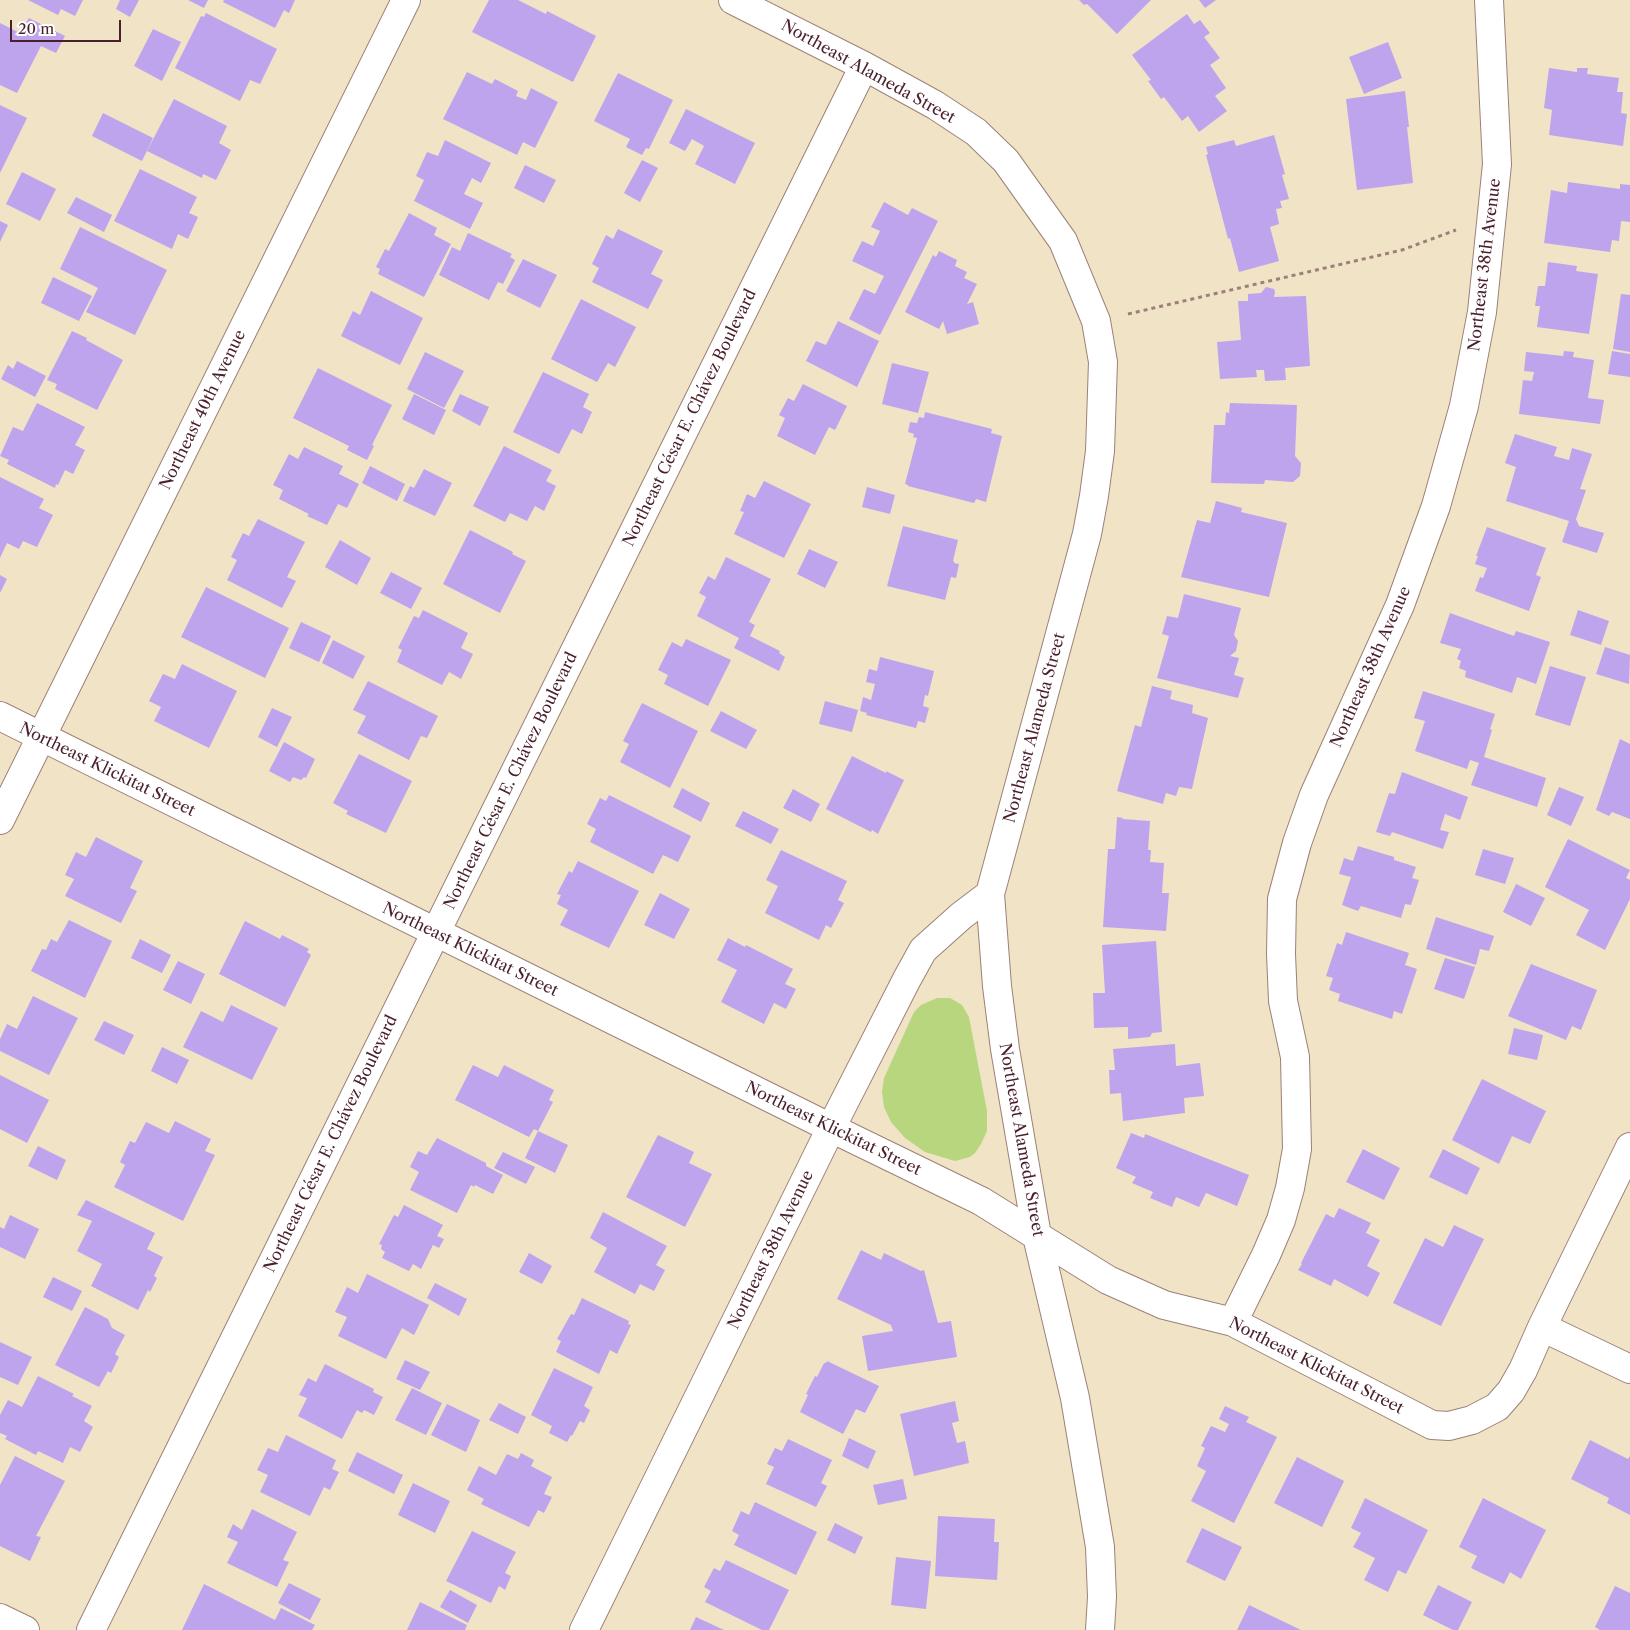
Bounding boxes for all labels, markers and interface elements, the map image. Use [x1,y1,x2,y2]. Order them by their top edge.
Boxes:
scale bar [12,10,124,42]
street label: Northeast Alameda Street [778,16,958,128]
text: 20 m [18,19,54,38]
street label: Northeast 38th Avenue [1465,177,1505,353]
street label: Northeast César E. Chávez Boulevard [619,286,761,550]
street label: Northeast 40th Avenue [156,327,250,493]
street label: Northeast 38th Avenue [1327,583,1415,751]
street label: Northeast Alameda Street [1000,631,1070,825]
street label: Northeast César E. Chávez Boulevard [440,649,582,913]
street label: Northeast Klickitat Street [16,719,198,821]
street label: Northeast Klickitat Street [379,899,561,1001]
street label: Northeast César E. Chávez Boulevard [260,1012,402,1276]
street label: Northeast Alameda Street [995,1042,1047,1238]
street label: Northeast Klickitat Street [742,1078,924,1180]
street label: Northeast 38th Avenue [724,1167,818,1333]
street label: Northeast Klickitat Street [1226,1314,1406,1418]

